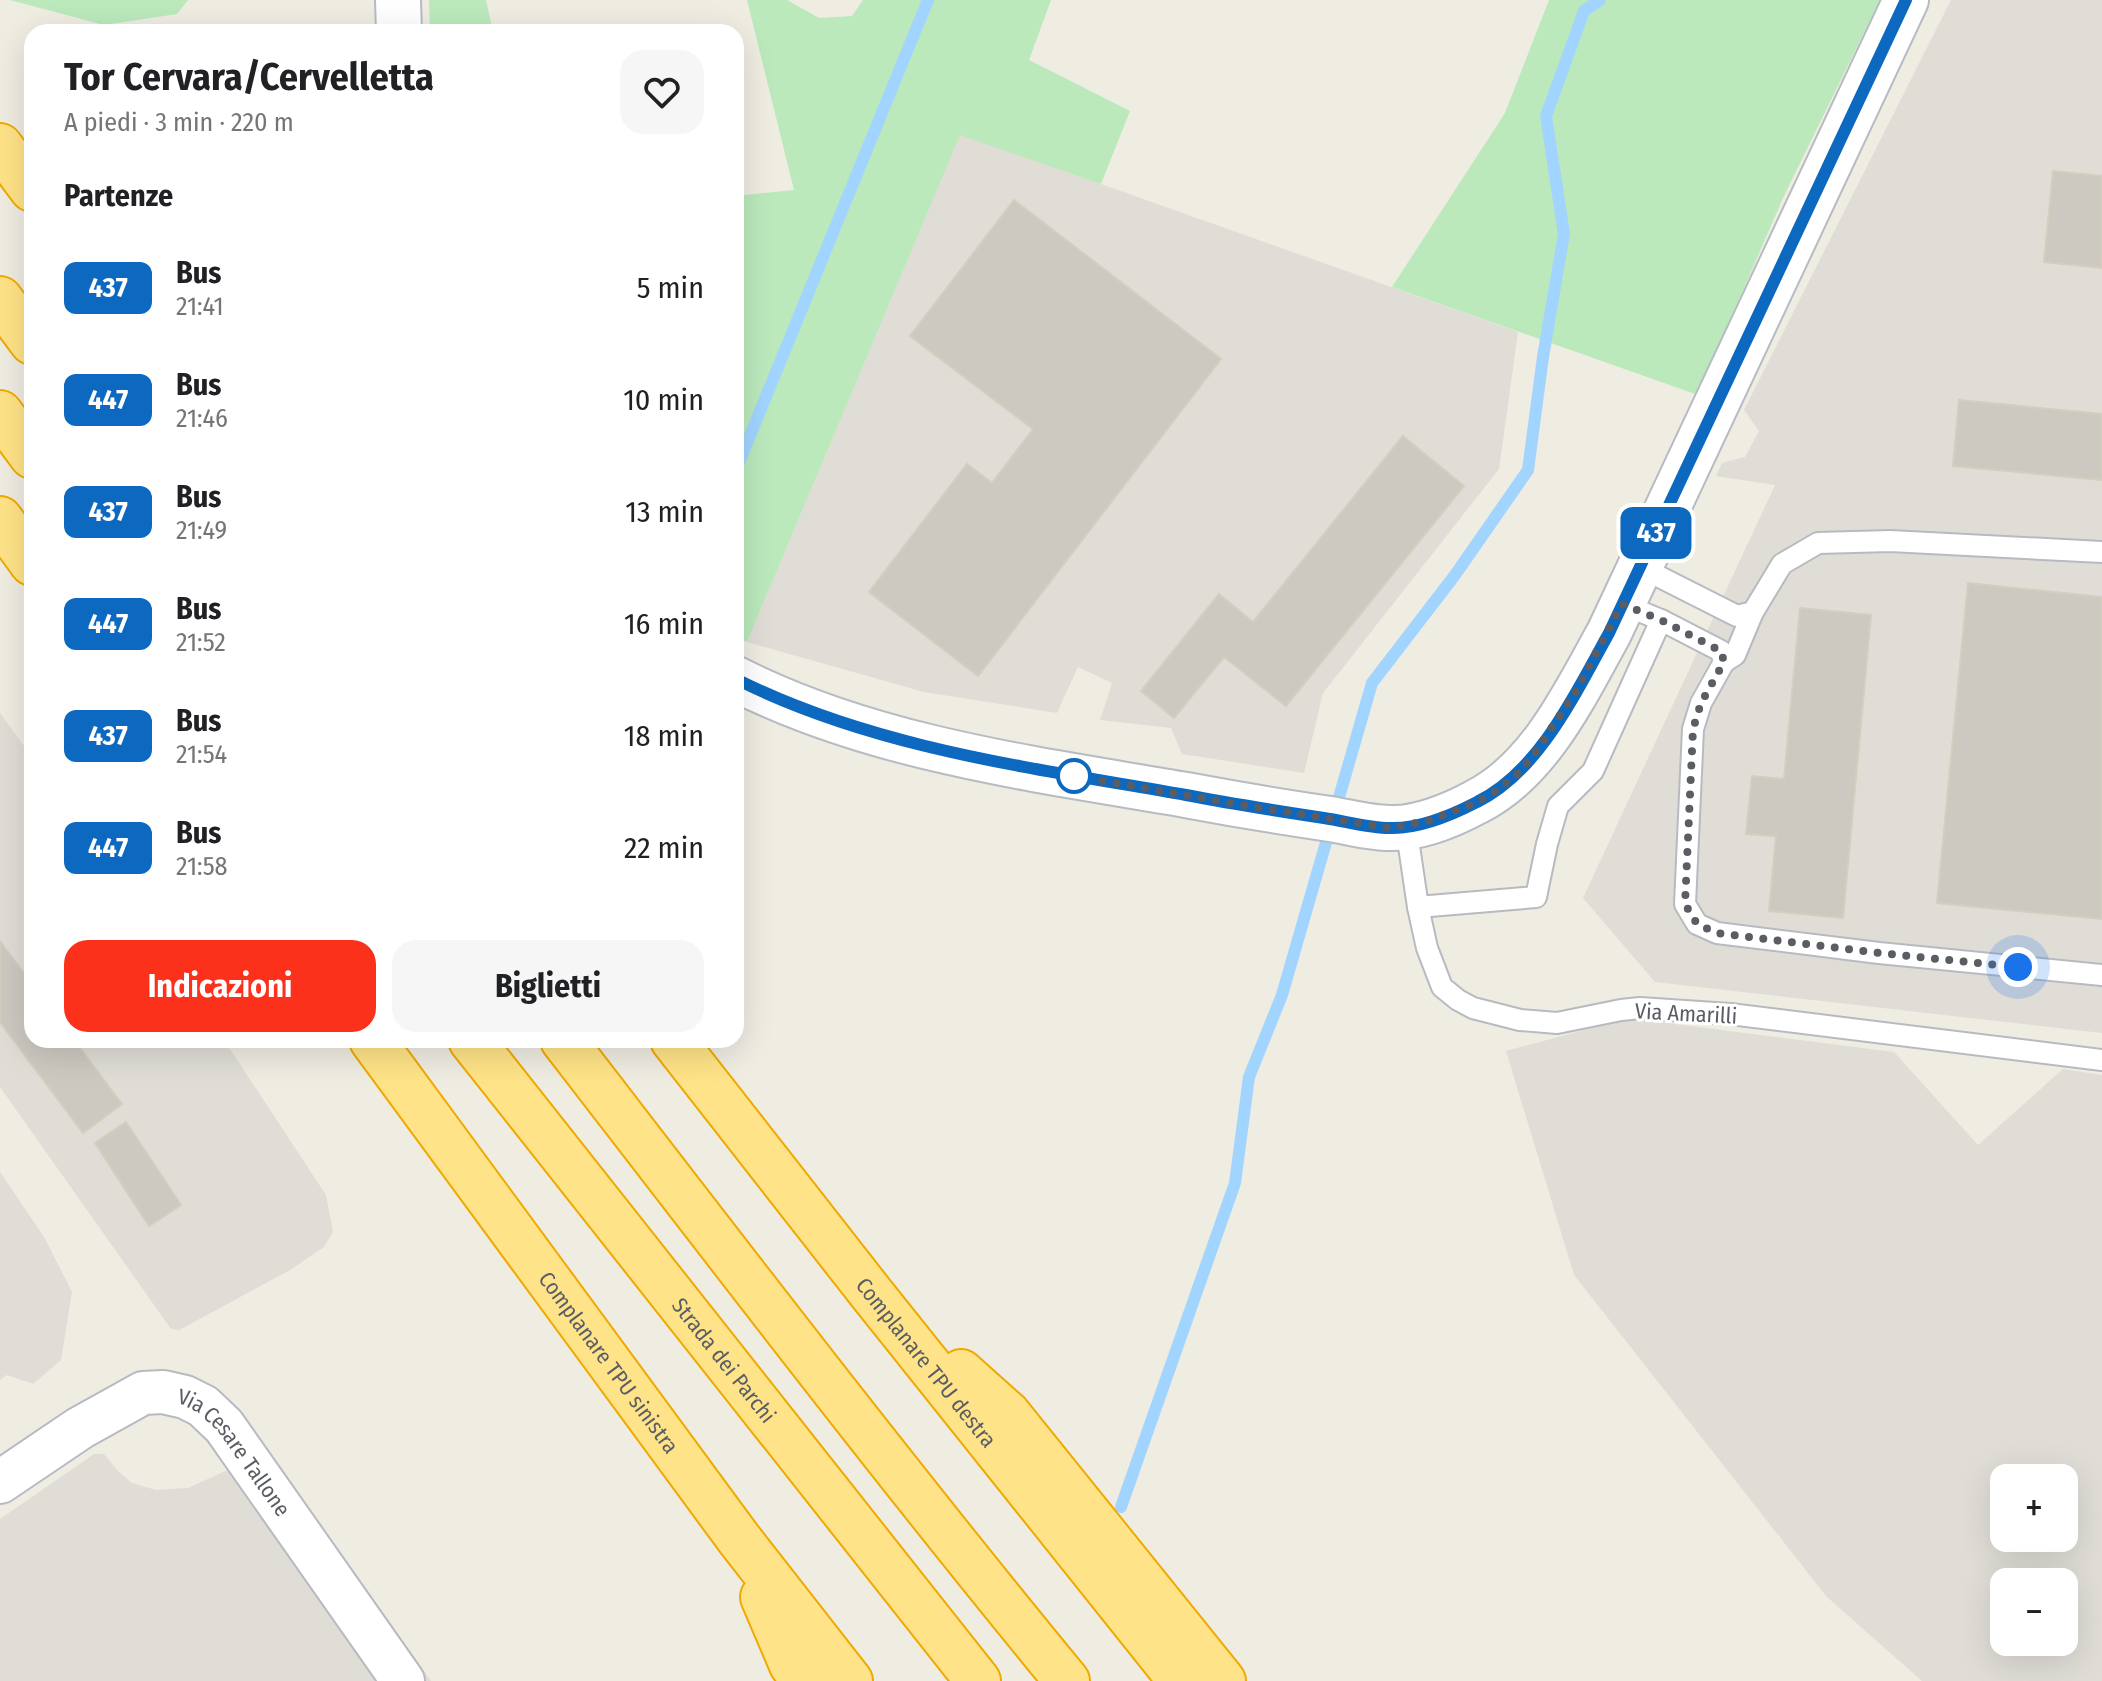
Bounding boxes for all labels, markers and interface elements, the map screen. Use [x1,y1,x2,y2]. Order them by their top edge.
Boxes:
button: heart [620,50,704,134]
text: Tor Cervara/Cervelletta [64,54,434,100]
text: A piedi · 3 min · 220 m [64,107,294,138]
text: Partenze [64,178,173,214]
text: Bus [176,255,221,291]
text: 5 min [637,270,704,306]
text: 437 [88,271,128,304]
text: 21:41 [176,291,224,322]
text: Bus [176,367,221,403]
text: 10 min [623,382,704,418]
text: 447 [88,383,128,416]
text: 21:46 [176,403,228,434]
text: Bus [176,479,221,515]
text: 13 min [625,494,704,530]
text: 437 [88,495,128,528]
line badge: 437 [1610,507,1702,559]
text: 21:49 [176,515,227,546]
text: 437 [1636,516,1676,549]
text: Bus [176,591,221,627]
text: 16 min [624,606,704,642]
text: 447 [88,607,128,640]
text: 21:52 [176,627,226,658]
text: Bus [176,703,221,739]
text: 18 min [624,718,704,754]
text: 437 [88,719,128,752]
text: 21:54 [176,739,227,770]
unlabelled marker [1057,759,1091,793]
text: Bus [176,815,221,851]
text: 22 min [624,830,704,866]
text: 447 [88,831,128,864]
text: 21:58 [176,851,228,882]
button: Indicazioni [64,940,376,1032]
button: Biglietti [392,940,704,1032]
your location [1998,947,2038,987]
street label: Via Amarilli [1634,997,1738,1030]
street label: Complanare TPU sinistra [533,1266,684,1459]
street label: Complanare TPU destra [850,1272,1002,1453]
street label: Strada dei Parchi [666,1292,781,1428]
street label: Via Cesare Tallone [176,1383,296,1522]
map controls [1990,1464,2078,1656]
button: + [1990,1464,2078,1552]
button: − [1990,1568,2078,1656]

